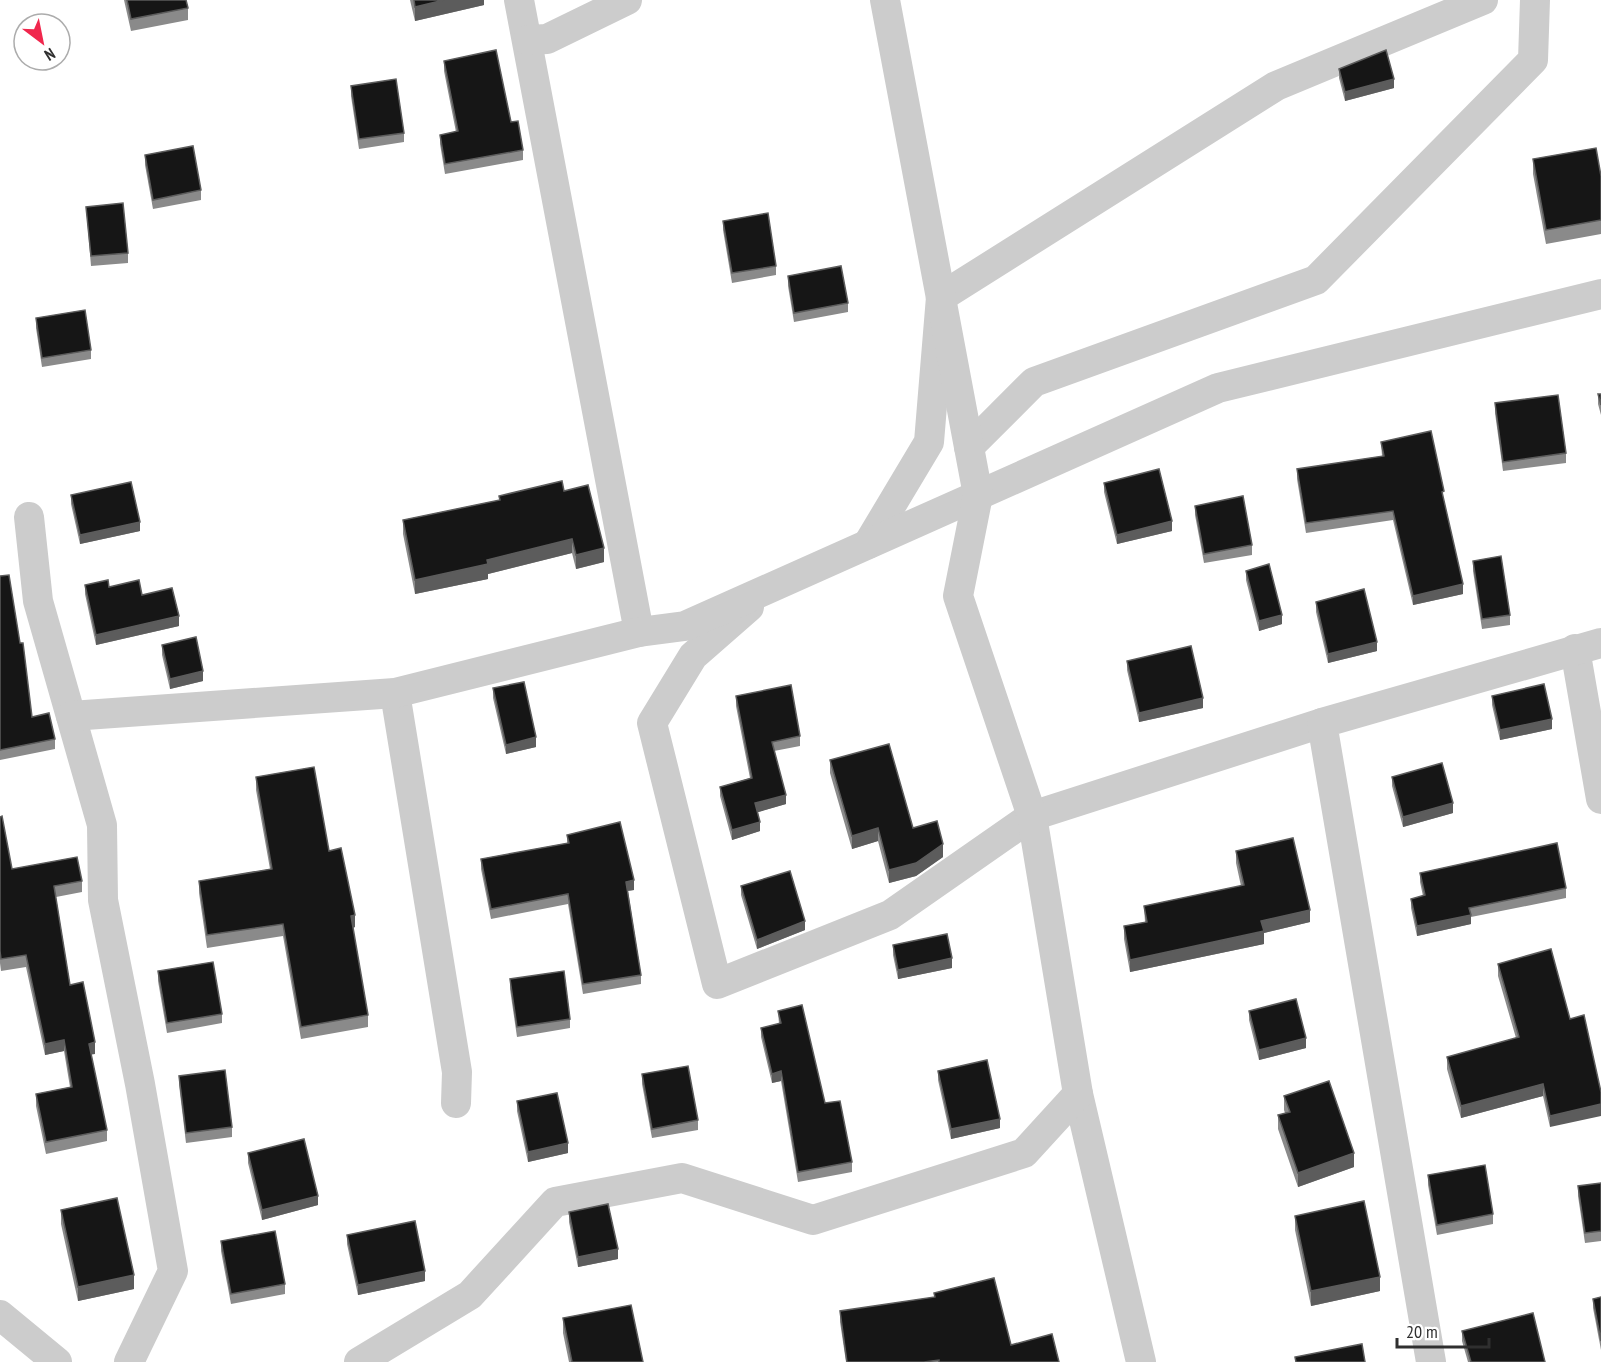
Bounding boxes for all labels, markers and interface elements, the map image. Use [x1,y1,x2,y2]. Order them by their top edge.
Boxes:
north arrow [12,12,72,72]
text: N [41,44,59,65]
scale bar [1397,1311,1488,1349]
text: 20 m [1406,1320,1438,1343]

